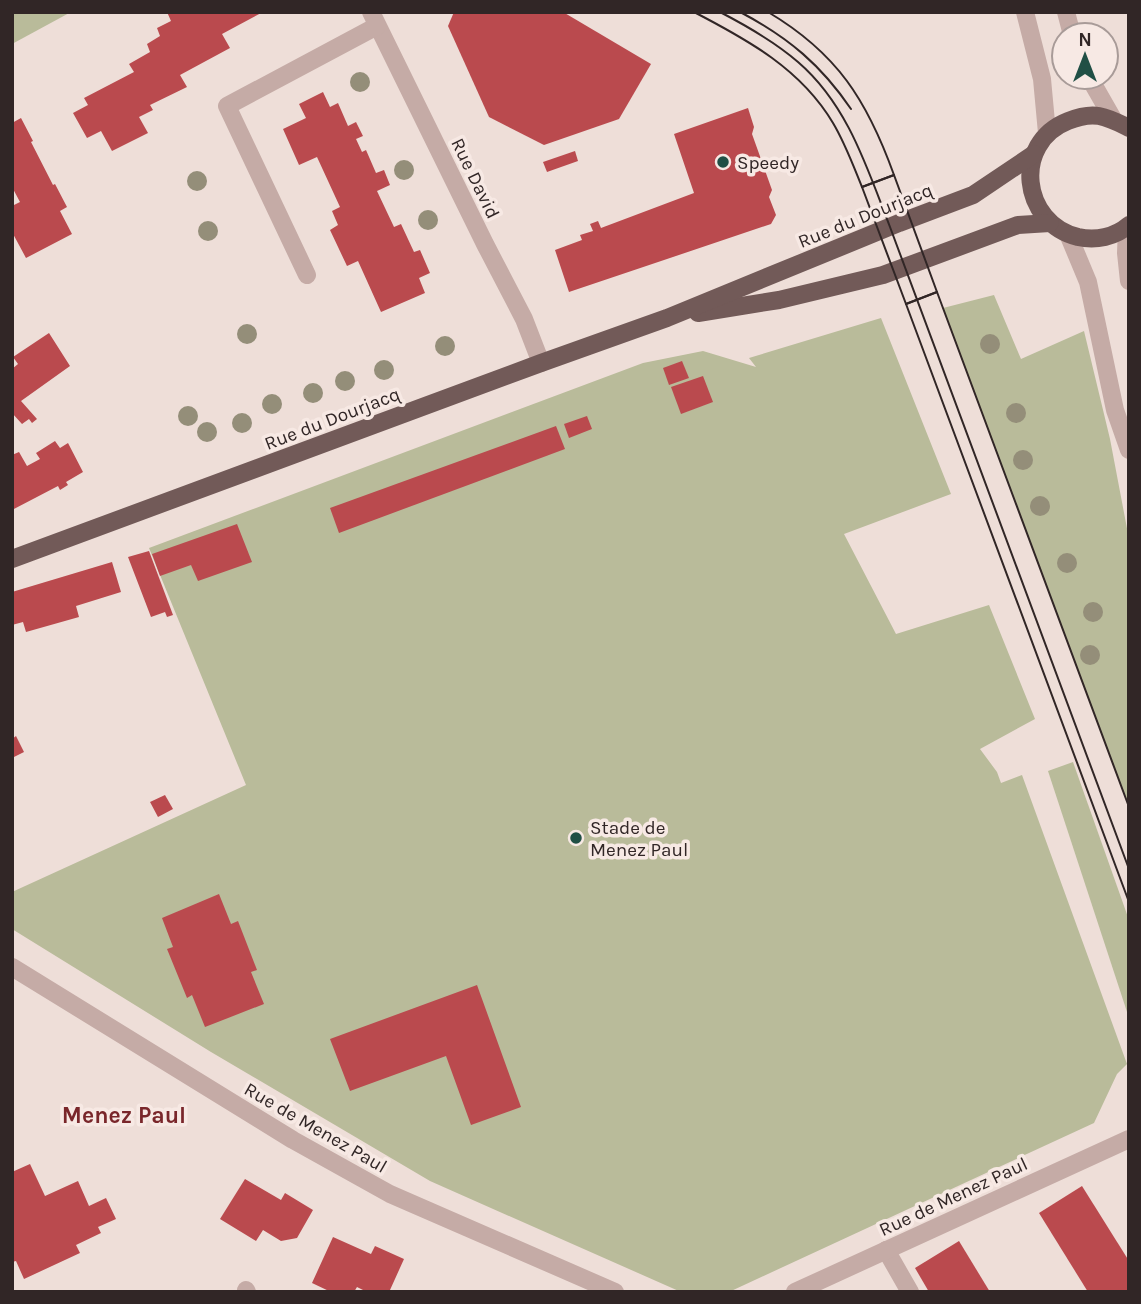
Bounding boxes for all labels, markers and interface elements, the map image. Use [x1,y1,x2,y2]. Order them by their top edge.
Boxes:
north arrow [1050,21,1120,91]
text: N [1078,29,1092,51]
street label: Rue David [446,135,504,222]
place label: Speedy [737,152,799,174]
marker: Speedy [715,154,731,170]
street label: Rue du Dourjacq [795,179,936,253]
street label: Rue du Dourjacq [262,383,403,455]
place label: Stade de Menez Paul [590,817,688,861]
marker: Stade de Menez Paul [568,830,584,846]
street label: Rue de Menez Paul [240,1078,391,1178]
district label: Menez Paul [62,1102,186,1129]
street label: Rue de Menez Paul [876,1153,1031,1241]

